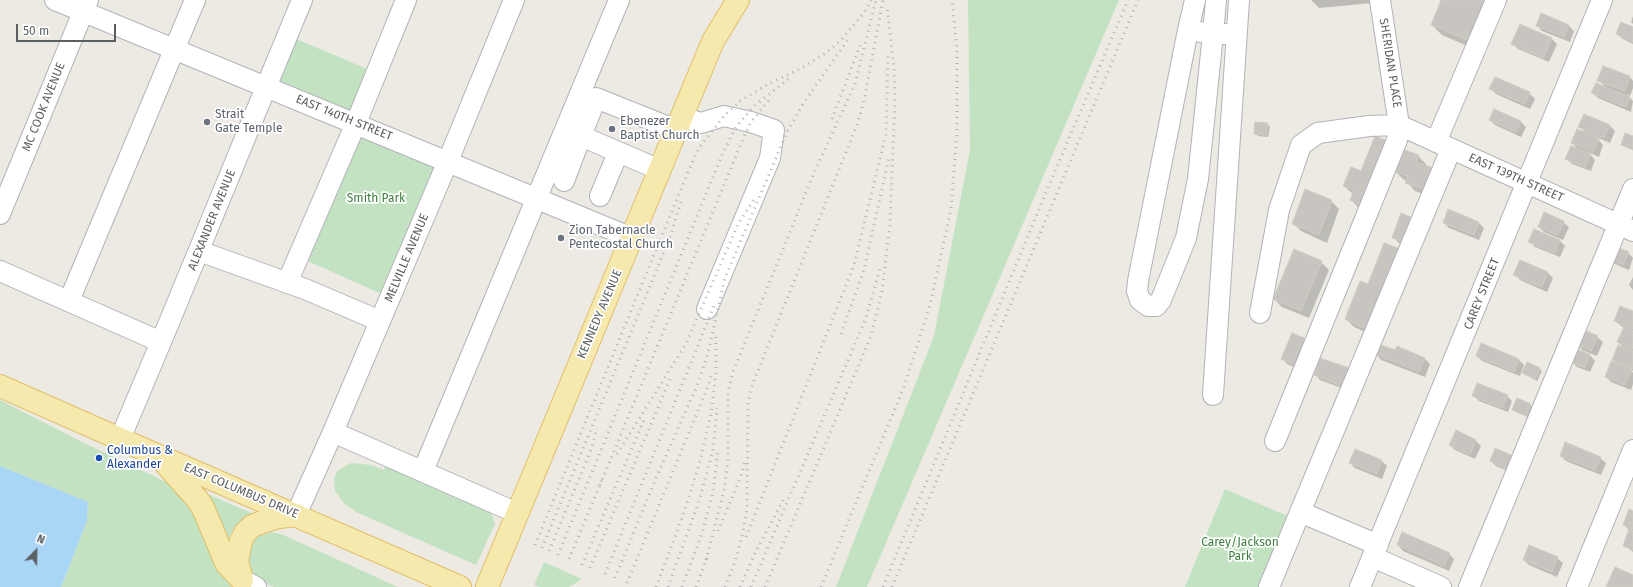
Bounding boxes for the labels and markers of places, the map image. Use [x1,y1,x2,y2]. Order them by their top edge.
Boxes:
place label: Strait Gate Temple [215,108,282,136]
place label: Ebenezer Baptist Church [620,115,699,143]
marker: Strait Gate Temple [202,117,212,127]
marker: Ebenezer Baptist Church [607,124,617,134]
place label: Zion Tabernacle Pentecostal Church [569,224,673,252]
marker: Zion Tabernacle Pentecostal Church [556,233,566,243]
place label: Columbus & Alexander [107,444,173,472]
marker: Columbus & Alexander [94,453,104,463]

